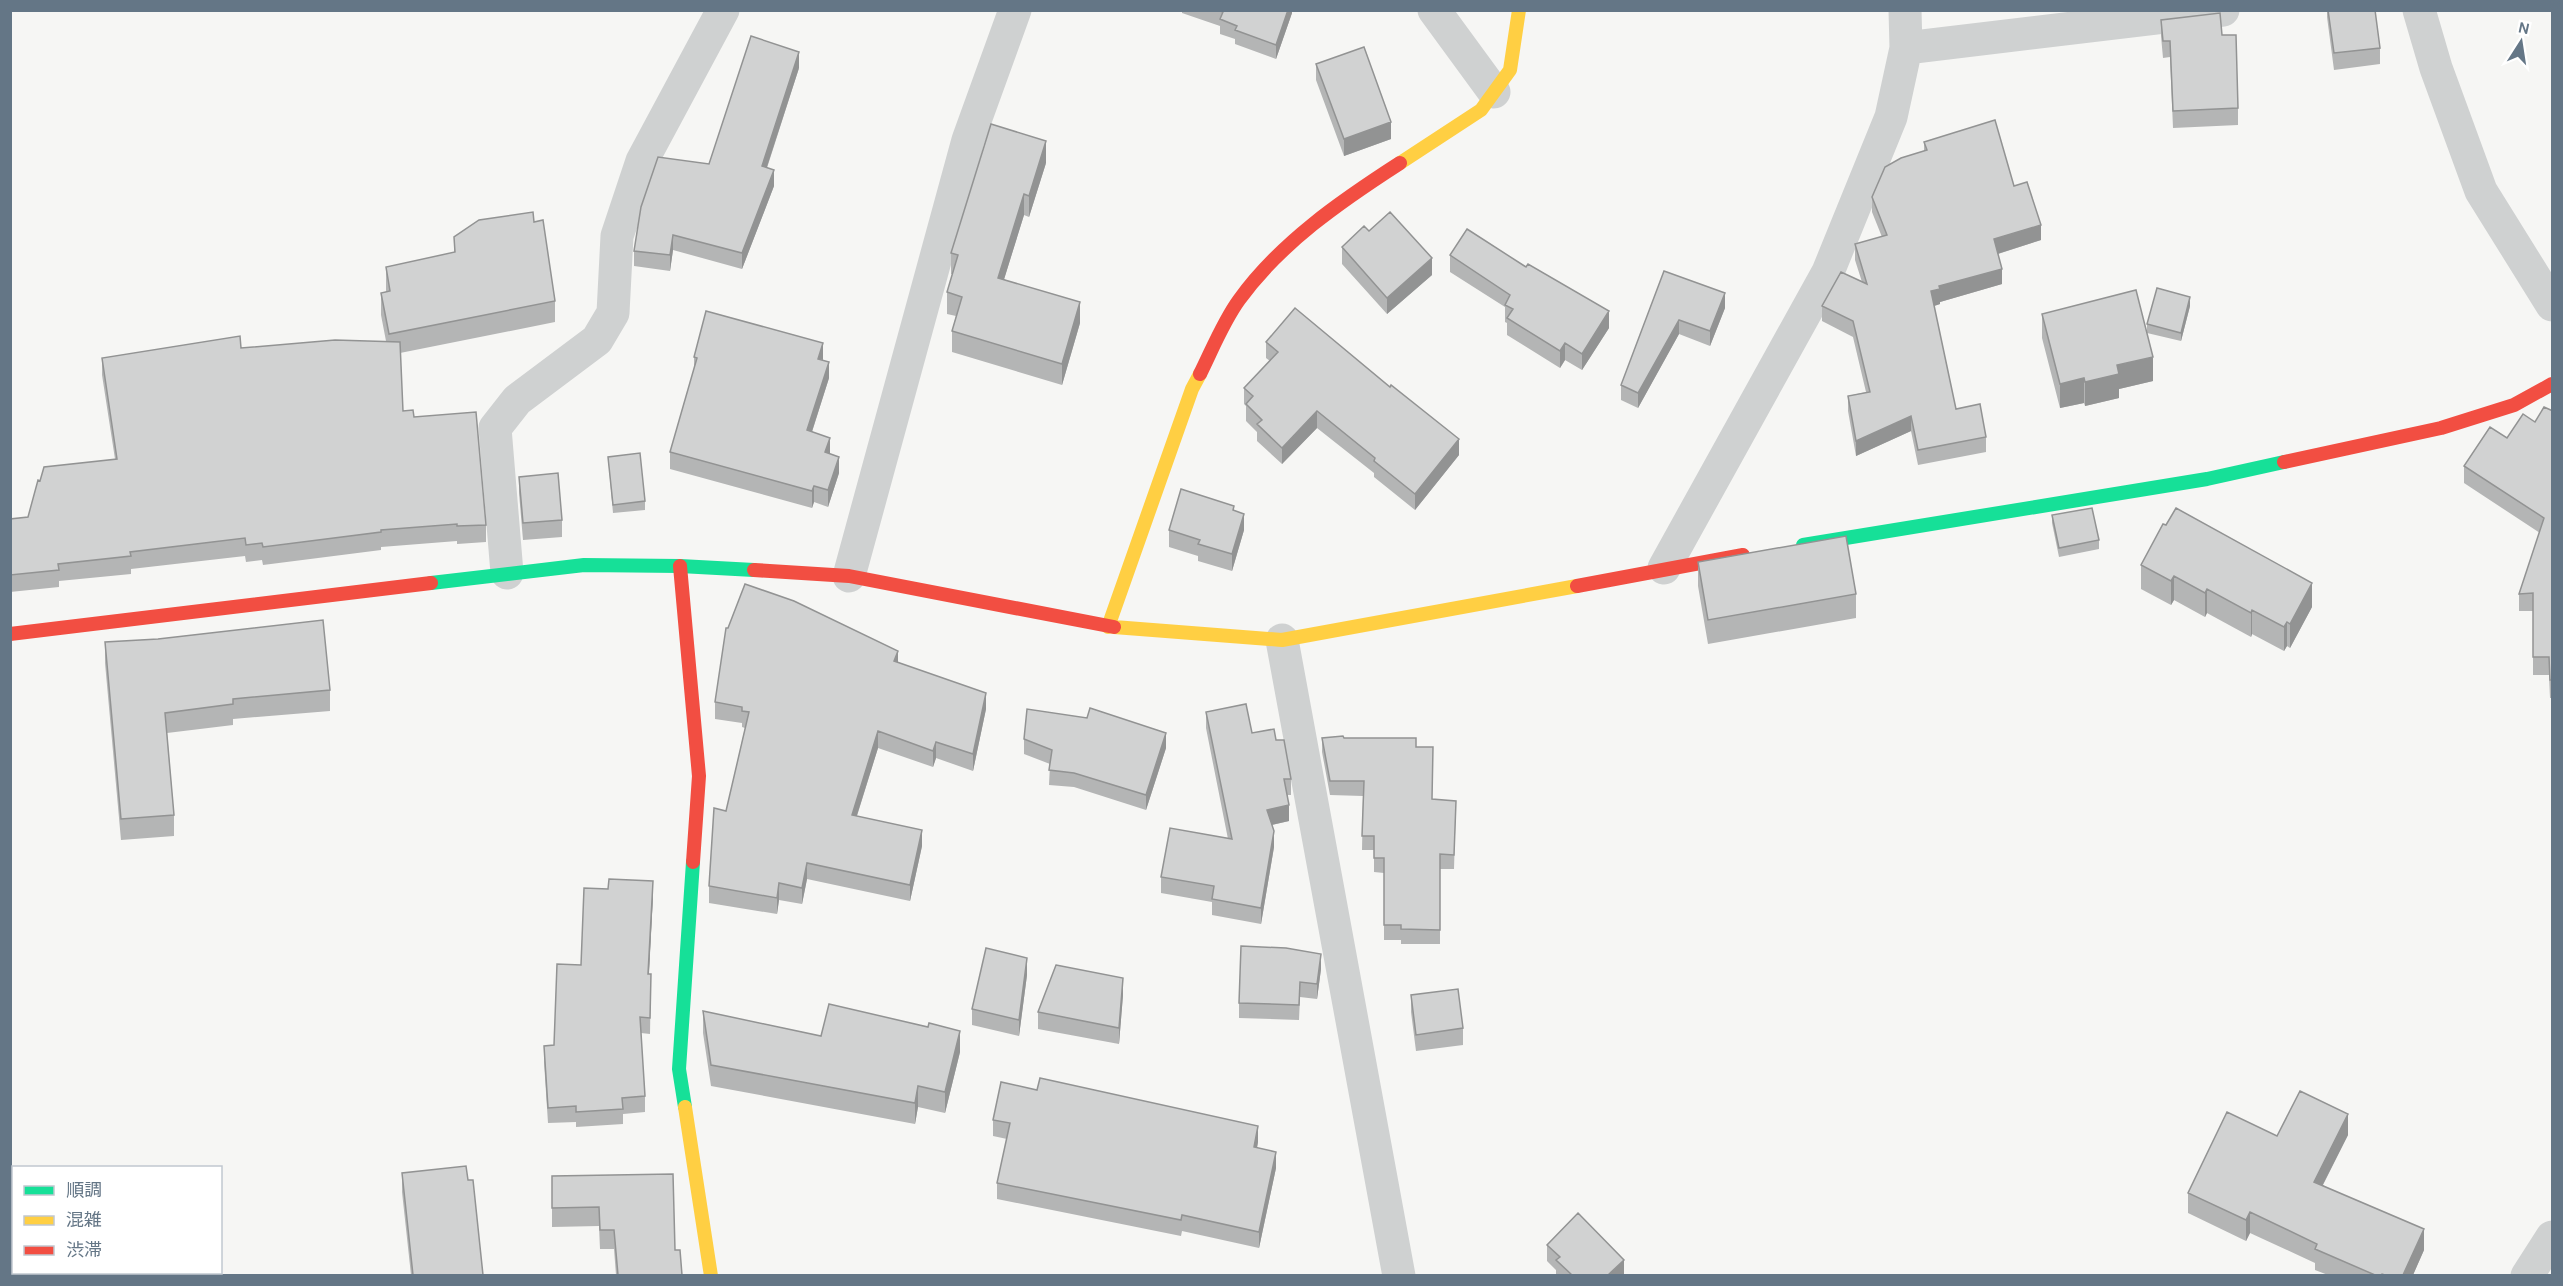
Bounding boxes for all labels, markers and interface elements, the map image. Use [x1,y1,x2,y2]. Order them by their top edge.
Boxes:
north arrow [2491,12,2551,72]
text: N [2516,17,2532,38]
legend [12,1166,222,1274]
text: 順調 [66,1179,102,1201]
text: 混雑 [66,1209,102,1231]
text: 渋滞 [66,1239,102,1261]

